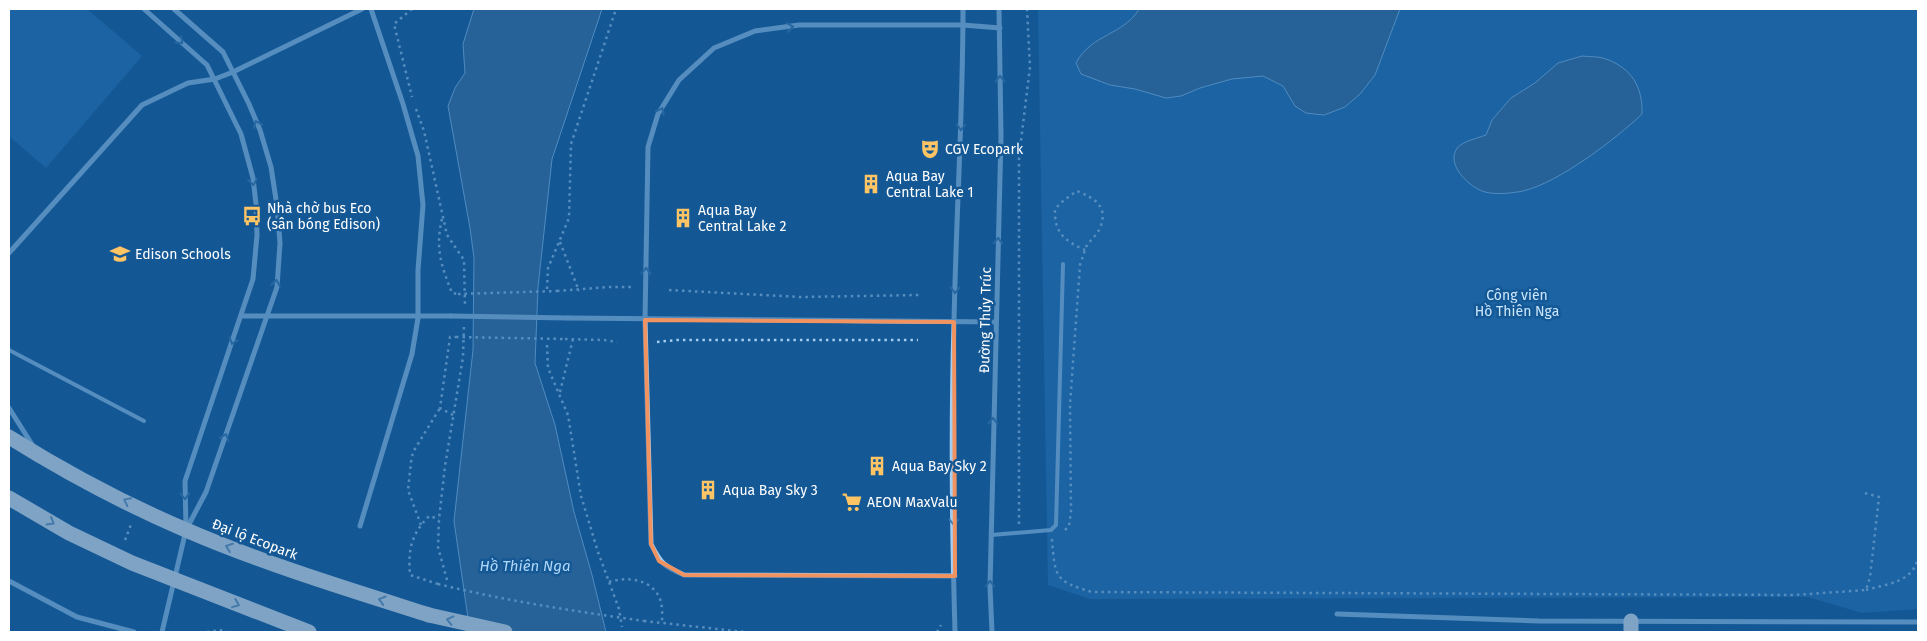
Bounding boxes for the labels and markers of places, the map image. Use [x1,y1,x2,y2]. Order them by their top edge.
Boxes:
theatre icon: CGV Ecopark [919,138,941,160]
place label: CGV Ecopark [945,141,1024,158]
place label: Aqua Bay Central Lake 1 [886,168,974,201]
building icon: Aqua Bay Central Lake 1 [860,173,882,195]
place label: Nhà chờ bus Eco (sân bóng Edison) [267,200,380,233]
place label: Aqua Bay Central Lake 2 [698,202,786,235]
bus stop icon: Nhà chờ bus Eco (sân bóng Edison) [241,205,263,227]
building icon: Aqua Bay Central Lake 2 [672,207,694,229]
school or university icon: Edison Schools [109,243,131,265]
place label: Edison Schools [135,246,231,263]
building icon: Aqua Bay Sky 2 [866,455,888,477]
place label: Aqua Bay Sky 2 [892,458,987,475]
building icon: Aqua Bay Sky 3 [697,479,719,501]
place label: Aqua Bay Sky 3 [723,482,818,499]
supermarket icon: AEON MaxValu [841,491,863,513]
place label: AEON MaxValu [867,494,958,511]

